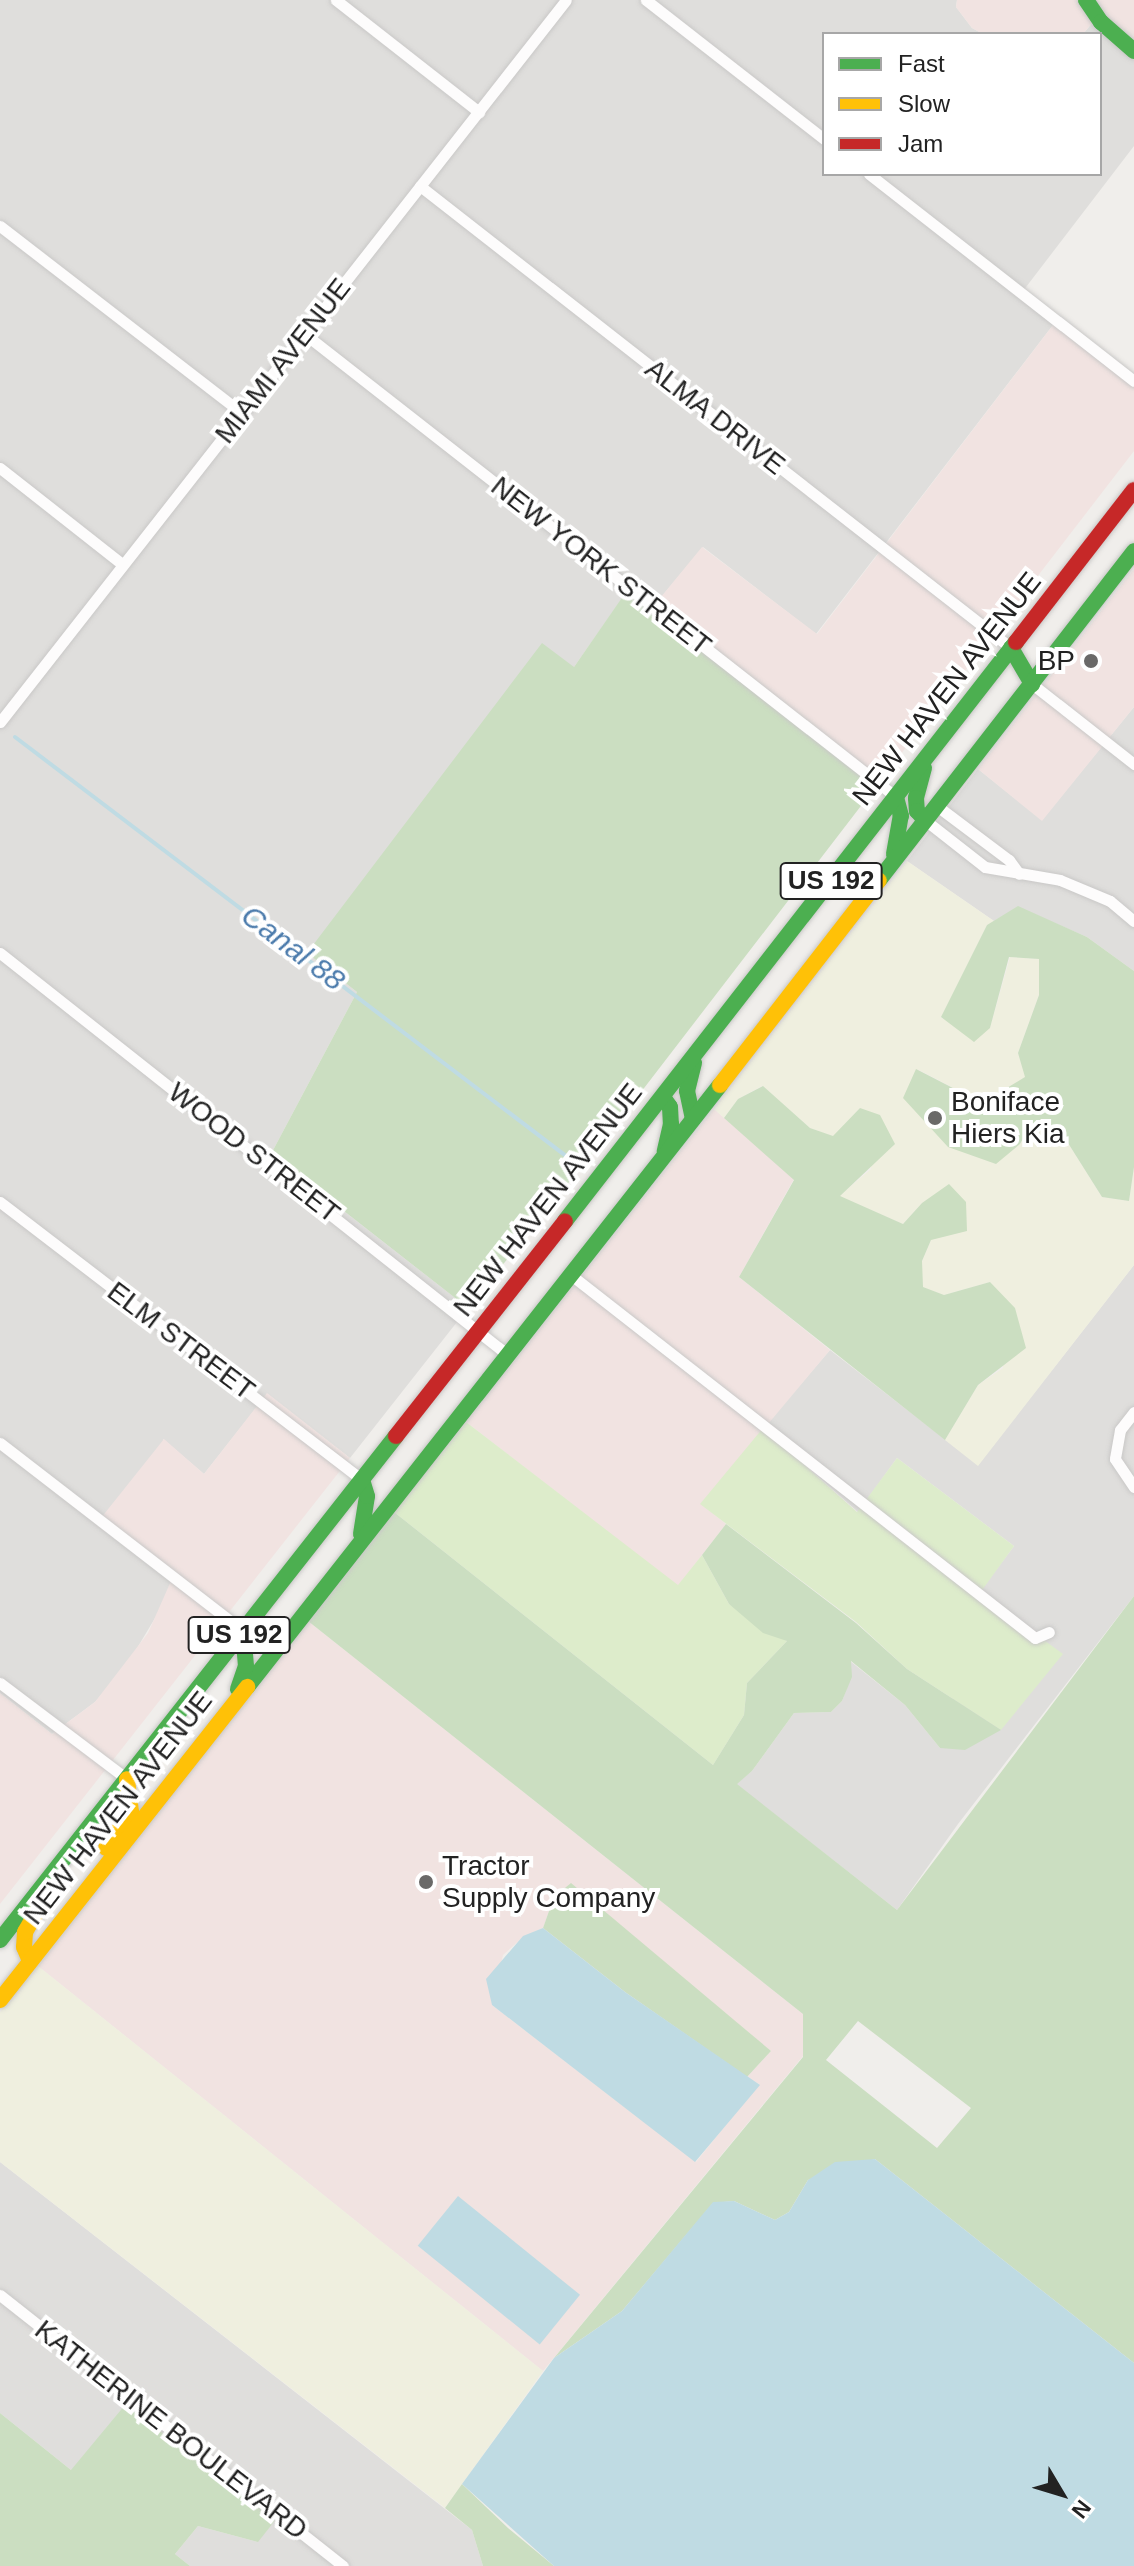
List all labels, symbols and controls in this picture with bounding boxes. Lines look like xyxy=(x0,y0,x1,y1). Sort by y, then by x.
legend xyxy=(822,32,1102,176)
text: Fast xyxy=(898,50,945,77)
text: Slow xyxy=(898,90,950,117)
text: Jam xyxy=(898,130,943,157)
street label: MIAMI AVENUE xyxy=(208,271,358,451)
street label: ALMA DRIVE xyxy=(638,352,792,482)
street label: NEW YORK STREET xyxy=(484,469,718,663)
street label: NEW HAVEN AVENUE xyxy=(845,565,1049,813)
place label: BP xyxy=(1038,644,1075,678)
marker: BP xyxy=(1082,652,1100,670)
road number: US 192 xyxy=(779,859,883,903)
water label: Canal 88 xyxy=(234,897,352,999)
street label: WOOD STREET xyxy=(162,1076,346,1230)
street label: NEW HAVEN AVENUE xyxy=(446,1076,650,1324)
place label: Boniface Hiers Kia xyxy=(951,1085,1065,1151)
marker: Boniface Hiers Kia xyxy=(926,1109,944,1127)
street label: ELM STREET xyxy=(101,1275,261,1407)
road number: US 192 xyxy=(187,1613,291,1657)
street label: NEW HAVEN AVENUE xyxy=(16,1684,220,1932)
place label: Tractor Supply Company xyxy=(442,1849,655,1915)
marker: Tractor Supply Company xyxy=(417,1873,435,1891)
street label: KATHERINE BOULEVARD xyxy=(28,2313,314,2547)
north arrow xyxy=(1022,2454,1102,2534)
text: N xyxy=(1067,2495,1096,2523)

